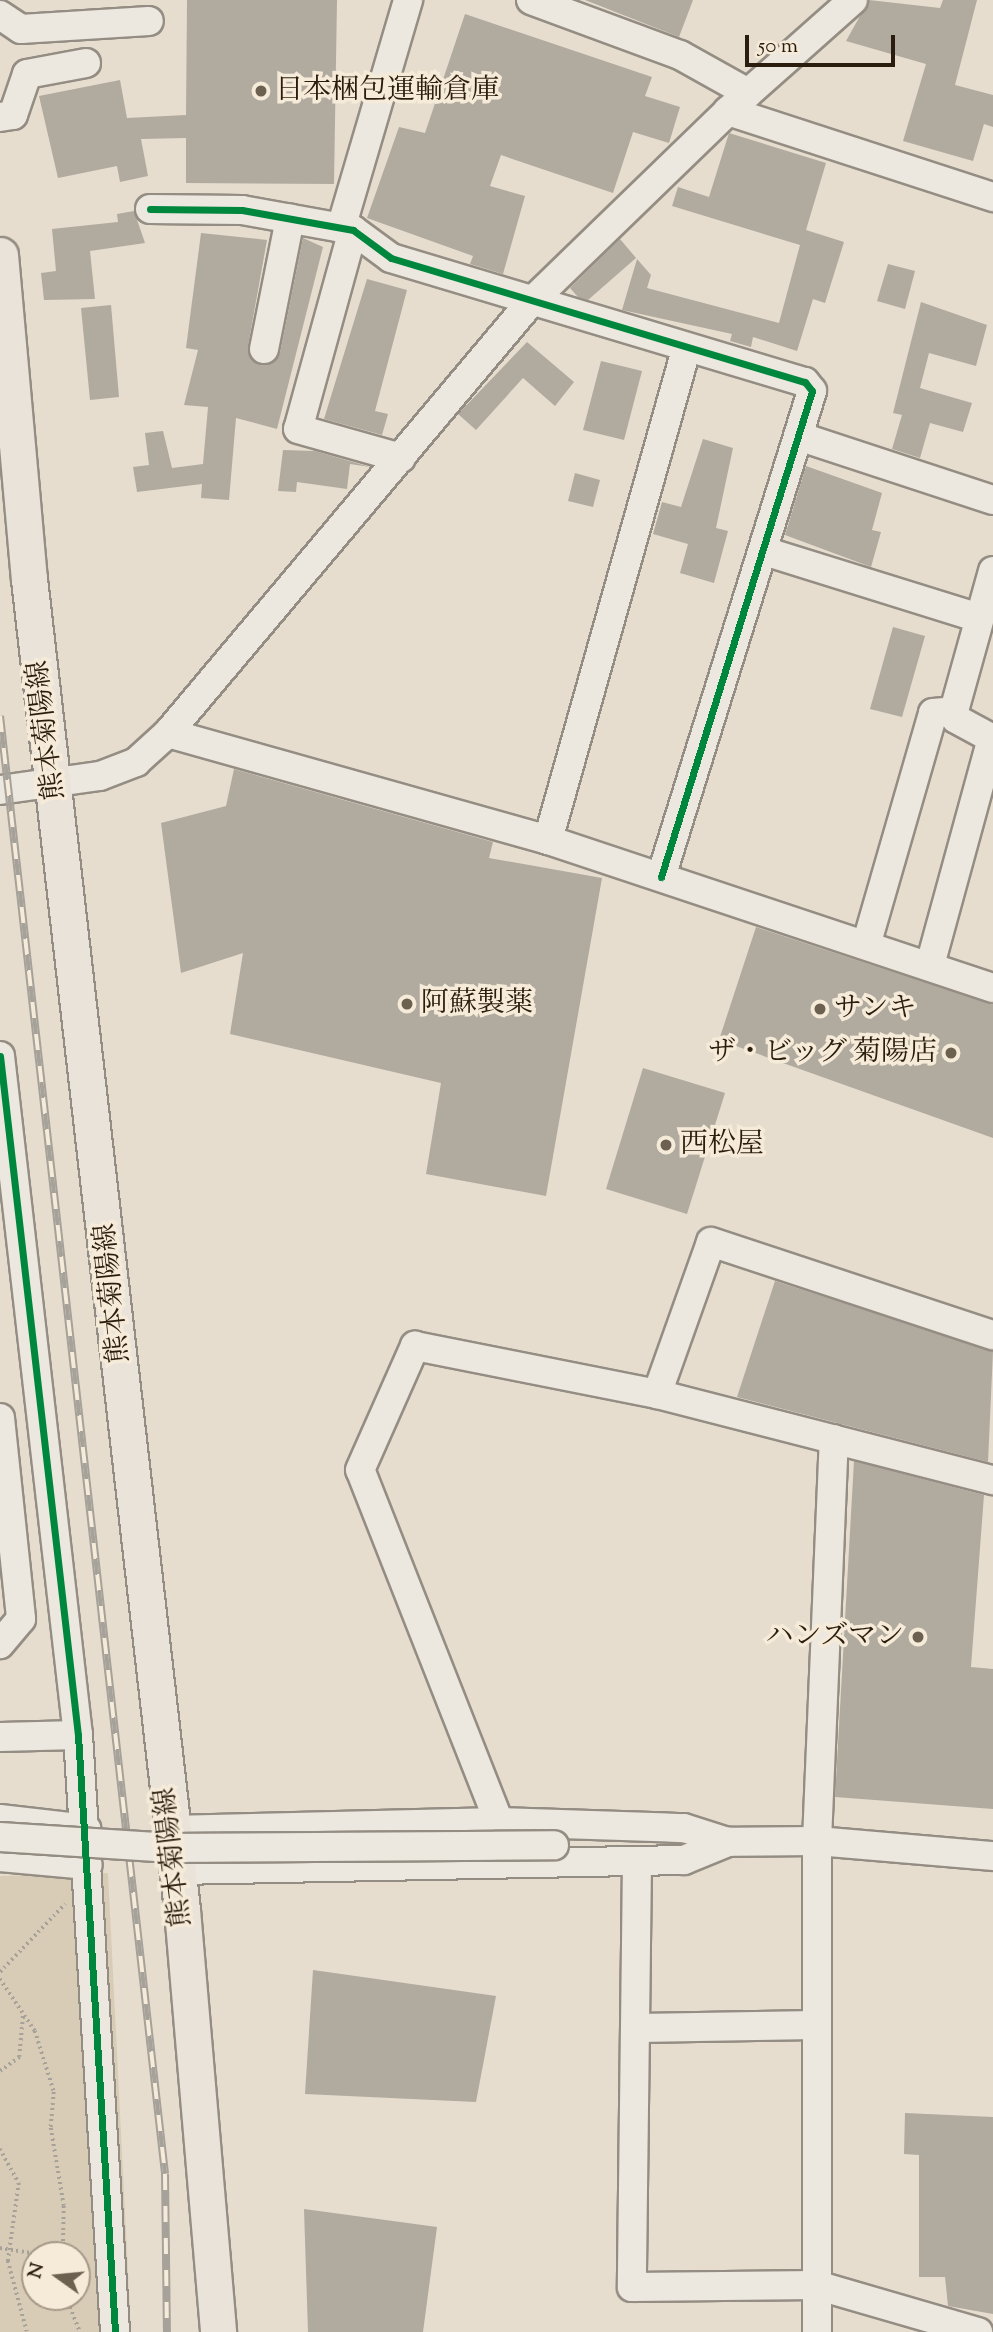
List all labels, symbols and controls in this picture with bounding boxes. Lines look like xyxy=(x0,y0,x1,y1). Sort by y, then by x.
scale bar xyxy=(748,21,898,65)
text: 50 m xyxy=(758,32,798,62)
place label: 日本梱包運輸倉庫 xyxy=(275,74,499,108)
marker: 日本梱包運輸倉庫 xyxy=(253,83,269,99)
street label: 熊本菊陽線 xyxy=(22,658,72,802)
place label: 阿蘇製薬 xyxy=(421,987,533,1021)
place label: サンキ xyxy=(834,992,918,1026)
marker: 阿蘇製薬 xyxy=(399,996,415,1012)
marker: サンキ xyxy=(812,1001,828,1017)
place label: ザ・ビッグ 菊陽店 xyxy=(707,1036,937,1070)
marker: ザ・ビッグ 菊陽店 xyxy=(943,1045,959,1061)
place label: 西松屋 xyxy=(680,1128,764,1162)
marker: 西松屋 xyxy=(658,1137,674,1153)
street label: 熊本菊陽線 xyxy=(89,1222,137,1364)
place label: ハンズマン xyxy=(764,1620,904,1654)
marker: ハンズマン xyxy=(910,1629,926,1645)
street label: 熊本菊陽線 xyxy=(149,1785,199,1929)
north arrow xyxy=(21,2241,91,2311)
text: N xyxy=(22,2260,52,2282)

